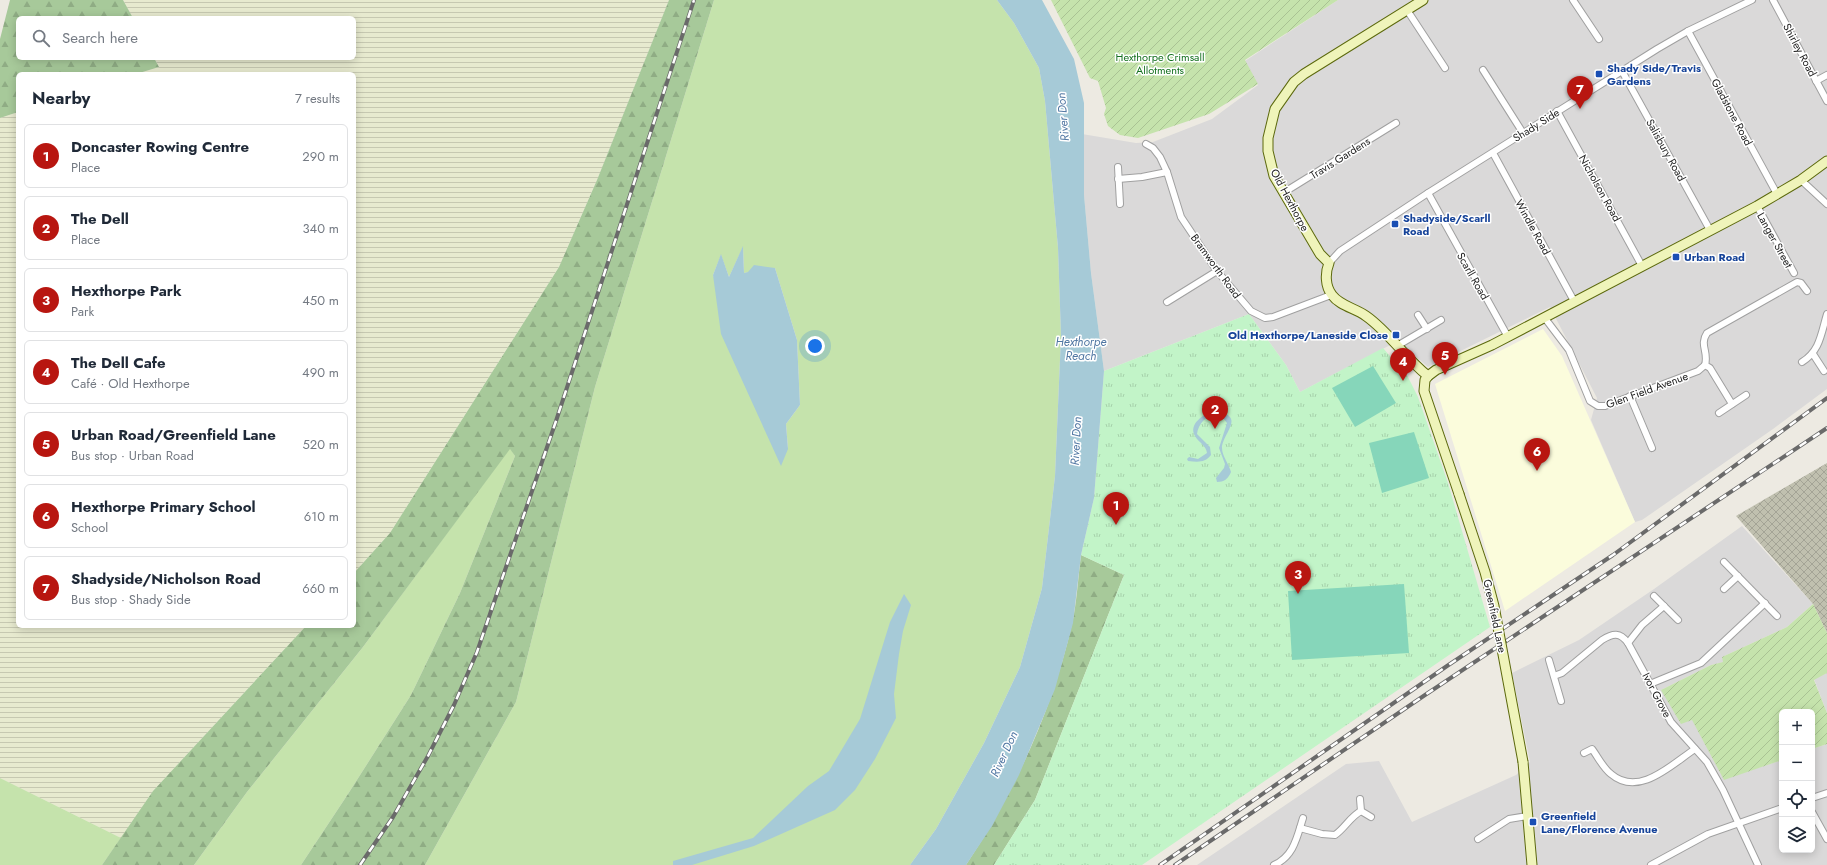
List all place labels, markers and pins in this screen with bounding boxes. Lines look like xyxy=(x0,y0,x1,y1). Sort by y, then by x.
place label: Shady Side/Travis Gardens xyxy=(1607,60,1701,89)
marker: Shady Side/Travis Gardens xyxy=(1594,69,1604,79)
pin: 7 xyxy=(1567,76,1593,109)
place label: Shadyside/Scarll Road xyxy=(1403,210,1491,239)
marker: Shadyside/Scarll Road xyxy=(1390,219,1400,229)
place label: Urban Road xyxy=(1684,249,1745,265)
marker: Urban Road xyxy=(1671,252,1681,262)
place label: Old Hexthorpe/Laneside Close xyxy=(1228,327,1388,343)
marker: Old Hexthorpe/Laneside Close xyxy=(1391,330,1401,340)
pin: 5 xyxy=(1432,342,1458,375)
pin: 4 xyxy=(1390,348,1416,381)
pin: 2 xyxy=(1202,396,1228,429)
pin: 6 xyxy=(1524,438,1550,471)
pin: 1 xyxy=(1103,492,1129,525)
pin: 3 xyxy=(1285,561,1311,594)
place label: Greenfield Lane/Florence Avenue xyxy=(1541,808,1658,837)
marker: Greenfield Lane/Florence Avenue xyxy=(1528,817,1538,827)

